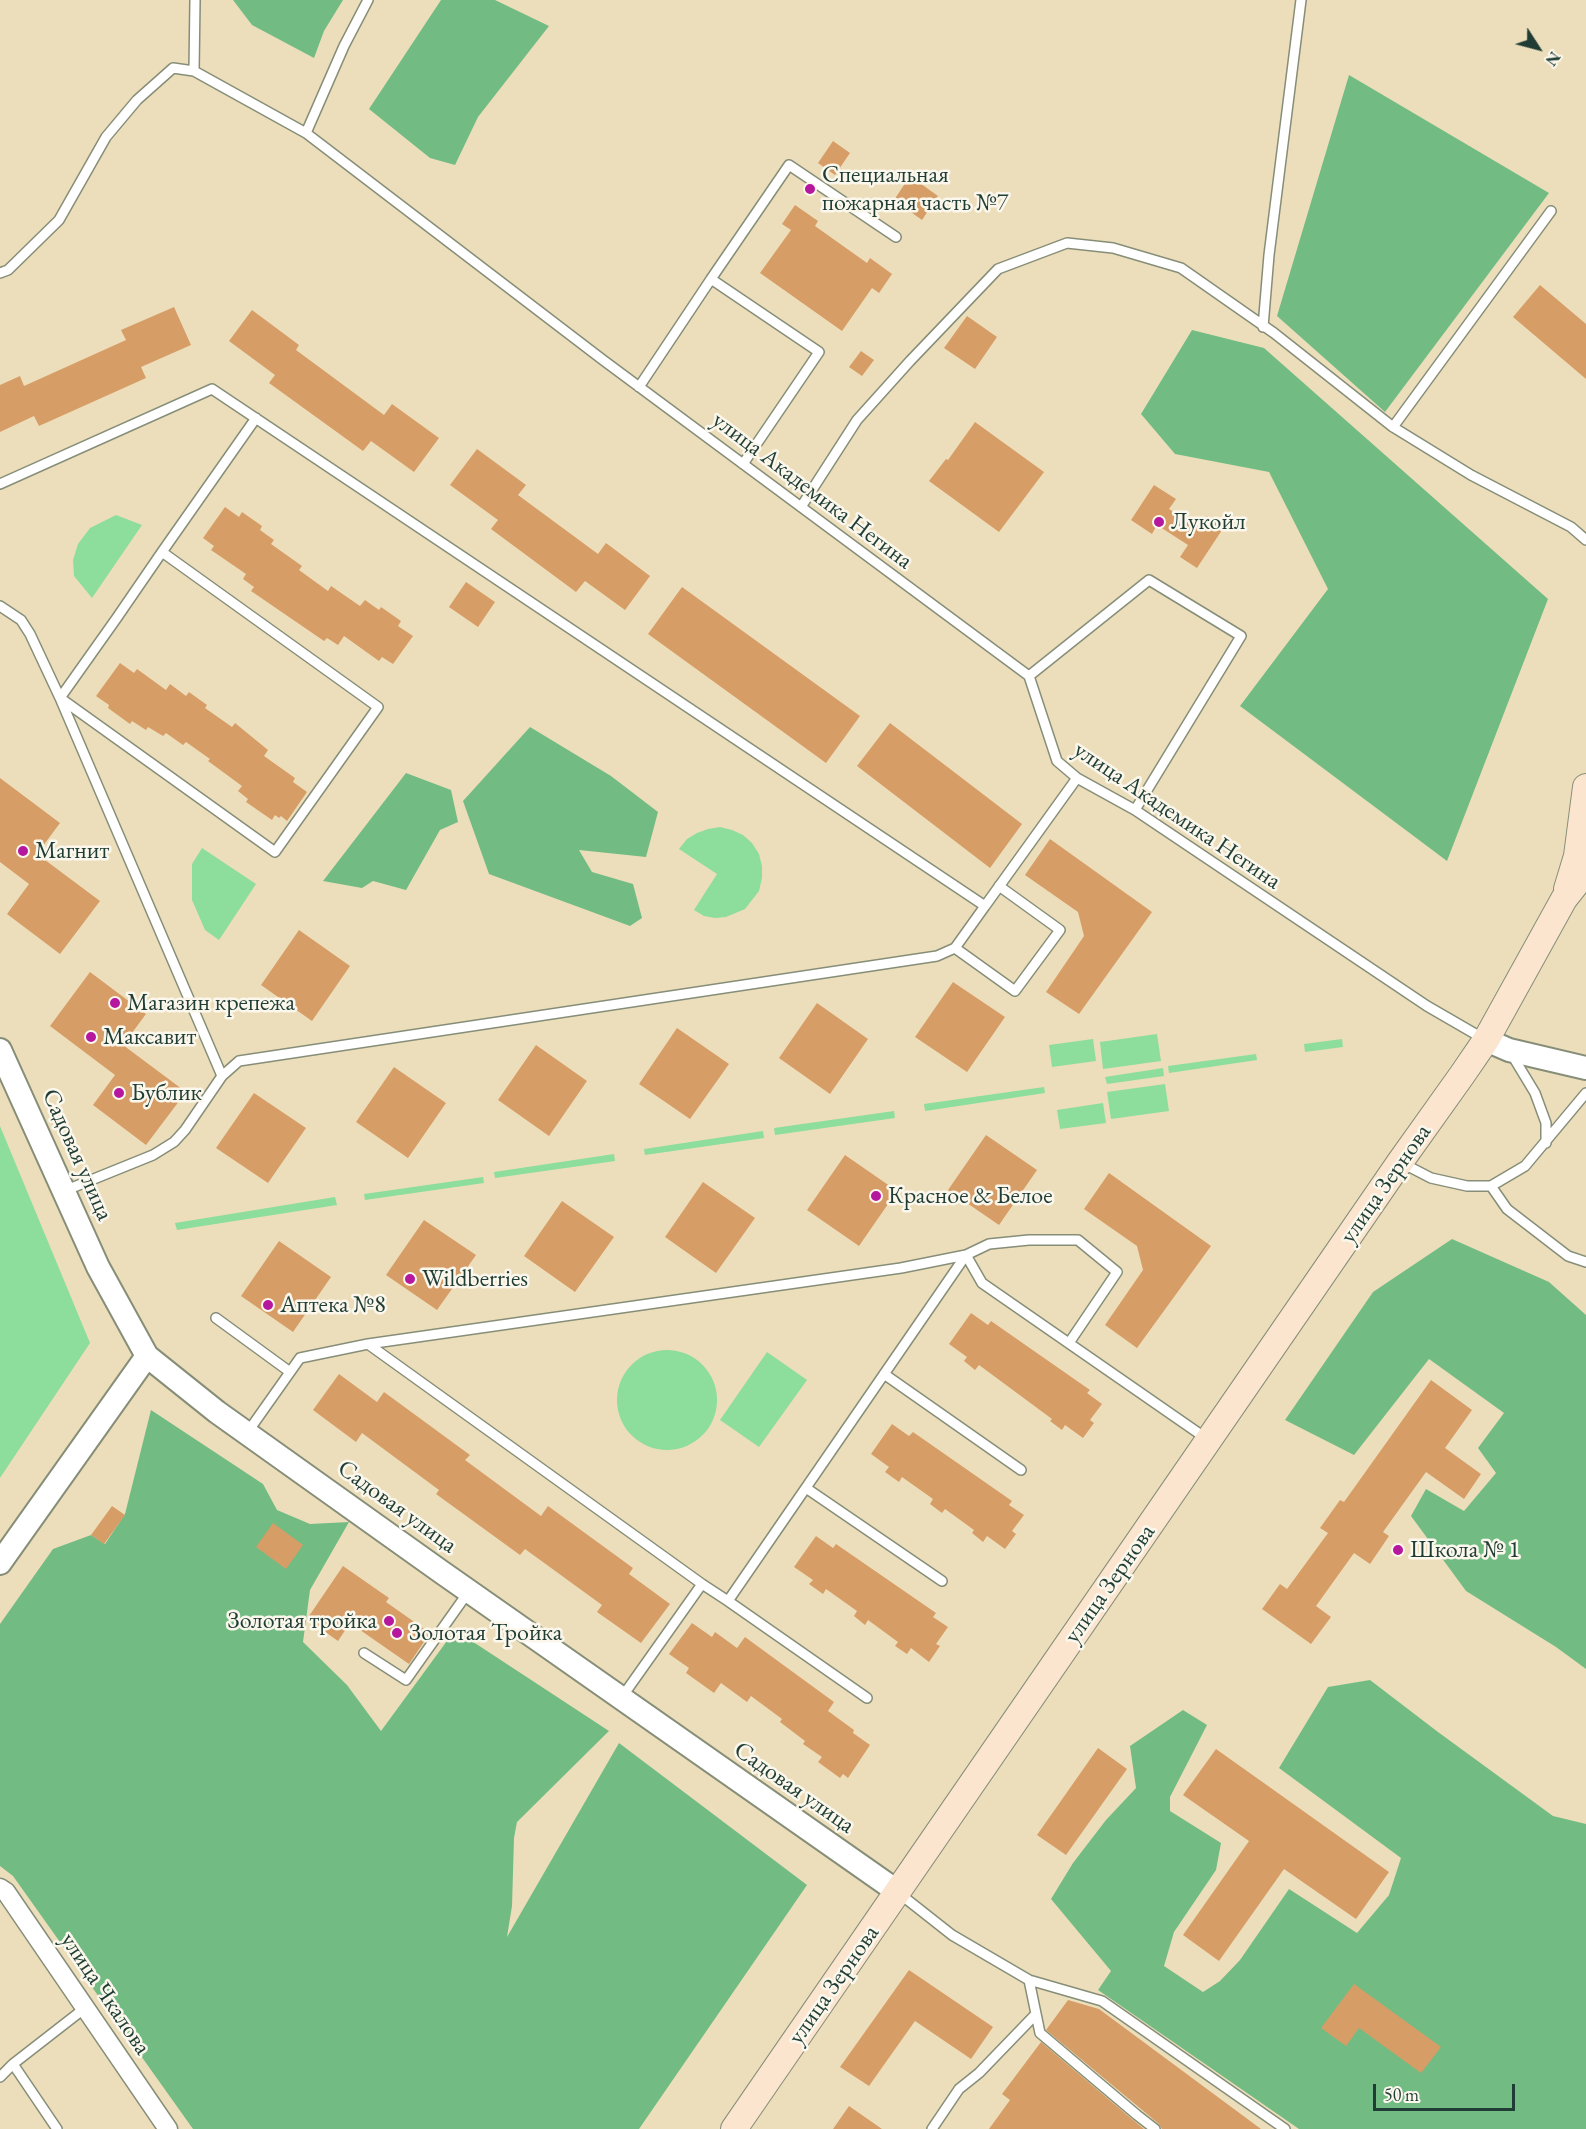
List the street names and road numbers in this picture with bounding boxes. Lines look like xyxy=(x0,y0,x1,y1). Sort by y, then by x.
street label: улица Академика Негина xyxy=(706,406,918,576)
street label: улица Академика Негина xyxy=(1068,736,1286,896)
street label: Садовая улица xyxy=(35,1085,119,1225)
street label: улица Зернова xyxy=(1334,1119,1438,1249)
street label: Садовая улица xyxy=(332,1454,462,1560)
street label: улица Зернова xyxy=(1058,1519,1162,1649)
street label: Садовая улица xyxy=(728,1736,860,1840)
street label: улица Зернова xyxy=(782,1920,886,2050)
street label: улица Чкалова xyxy=(54,1928,156,2060)

